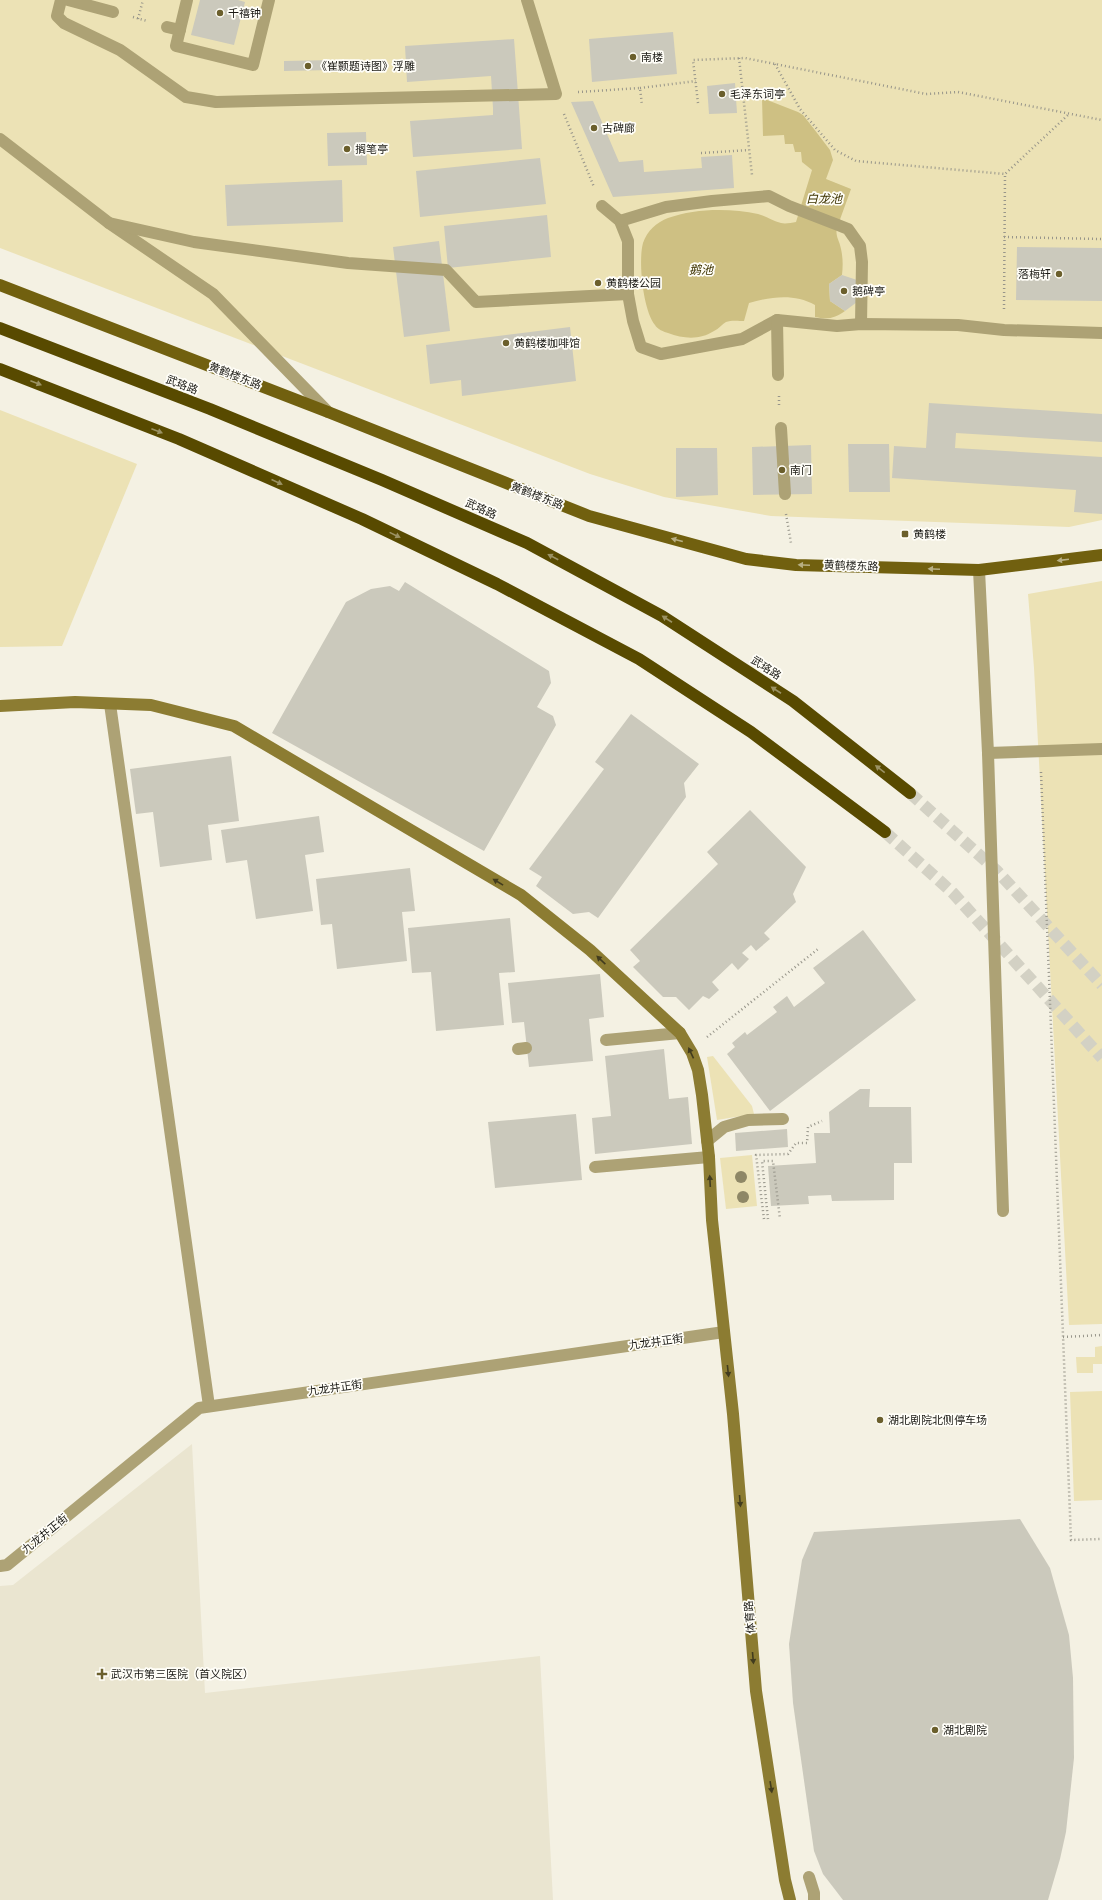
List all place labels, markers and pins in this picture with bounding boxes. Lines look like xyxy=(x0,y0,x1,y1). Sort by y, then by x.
place label: 千禧钟 xyxy=(228,7,261,19)
marker: 千禧钟 xyxy=(215,8,225,18)
marker: 南楼 xyxy=(628,52,638,62)
place label: 南楼 xyxy=(641,52,663,63)
place label: 《崔颢题诗图》浮雕 xyxy=(316,60,415,72)
marker: 《崔颢题诗图》浮雕 xyxy=(303,61,313,71)
place label: 毛泽东词亭 xyxy=(730,88,785,100)
marker: 毛泽东词亭 xyxy=(717,89,727,99)
place label: 古碑廊 xyxy=(602,122,635,134)
marker: 古碑廊 xyxy=(589,123,599,133)
place label: 搁笔亭 xyxy=(355,143,388,155)
marker: 搁笔亭 xyxy=(342,144,352,154)
place label: 落梅轩 xyxy=(1018,268,1051,280)
marker: 落梅轩 xyxy=(1054,269,1064,279)
place label: 黄鹤楼公园 xyxy=(606,277,661,289)
marker: 黄鹤楼公园 xyxy=(593,278,603,288)
place label: 鹅碑亭 xyxy=(852,285,885,297)
marker: 鹅碑亭 xyxy=(839,286,849,296)
place label: 黄鹤楼咖啡馆 xyxy=(514,337,580,349)
marker: 黄鹤楼咖啡馆 xyxy=(501,338,511,348)
place label: 南门 xyxy=(790,464,812,476)
marker: 南门 xyxy=(777,465,787,475)
place label: 黄鹤楼 xyxy=(913,528,946,540)
marker: 黄鹤楼 xyxy=(900,529,910,539)
place label: 湖北剧院北侧停车场 xyxy=(888,1414,987,1426)
marker: 湖北剧院北侧停车场 xyxy=(875,1415,885,1425)
marker: 武汉市第三医院（首义院区） xyxy=(96,1668,108,1680)
place label: 武汉市第三医院（首义院区） xyxy=(111,1668,254,1680)
place label: 湖北剧院 xyxy=(943,1724,987,1736)
marker: 湖北剧院 xyxy=(930,1725,940,1735)

